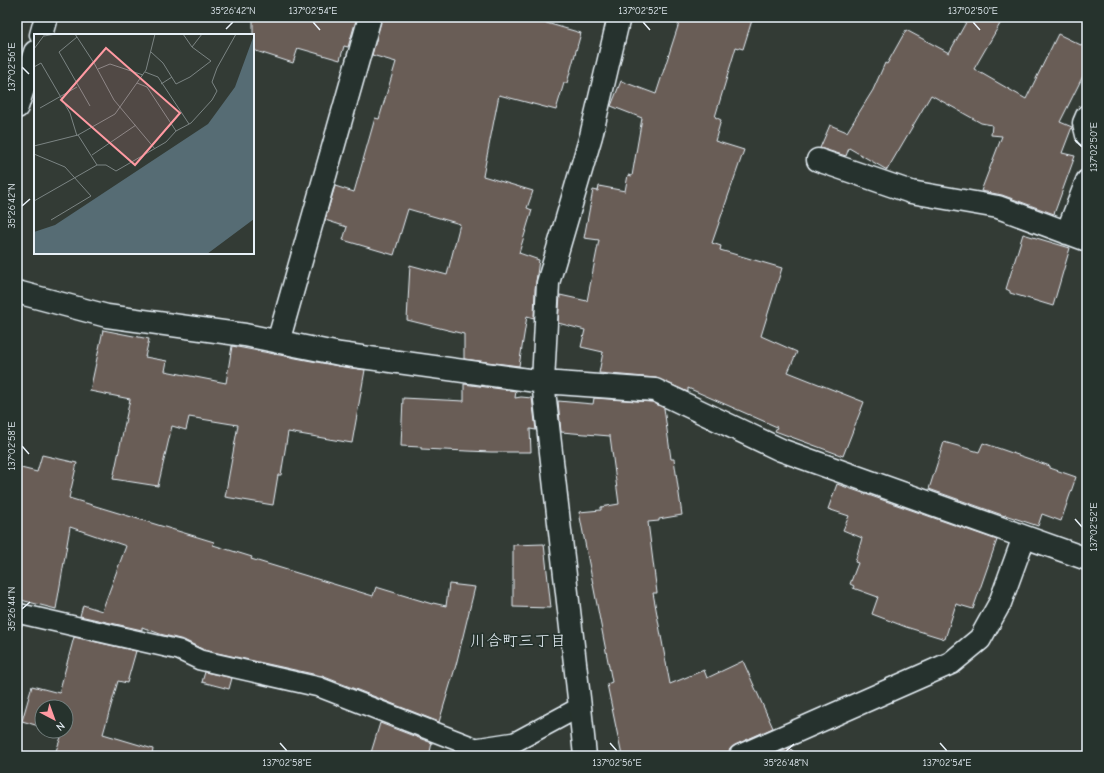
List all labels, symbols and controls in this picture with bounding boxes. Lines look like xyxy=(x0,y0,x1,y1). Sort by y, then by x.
text: 35°26'42"N xyxy=(211,5,255,17)
text: 137°02'54"E xyxy=(289,5,337,17)
text: 137°02'52"E xyxy=(619,5,667,17)
text: 137°02'50"E xyxy=(948,5,998,17)
inset map xyxy=(34,34,254,254)
text: 137°02'56"E xyxy=(6,42,18,92)
text: 137°02'50"E xyxy=(1088,122,1100,172)
text: 35°26'42"N xyxy=(6,184,18,228)
text: 137°02'58"E xyxy=(6,422,18,470)
text: 137°02'52"E xyxy=(1088,503,1100,551)
text: 35°26'44"N xyxy=(6,587,18,631)
district label: 川合町三丁目 xyxy=(470,632,566,650)
north arrow xyxy=(34,699,74,739)
text: N xyxy=(53,719,67,733)
text: 137°02'58"E xyxy=(263,757,311,769)
text: 137°02'56"E xyxy=(592,757,642,769)
text: 35°26'48"N xyxy=(764,757,808,769)
text: 137°02'54"E xyxy=(923,757,971,769)

